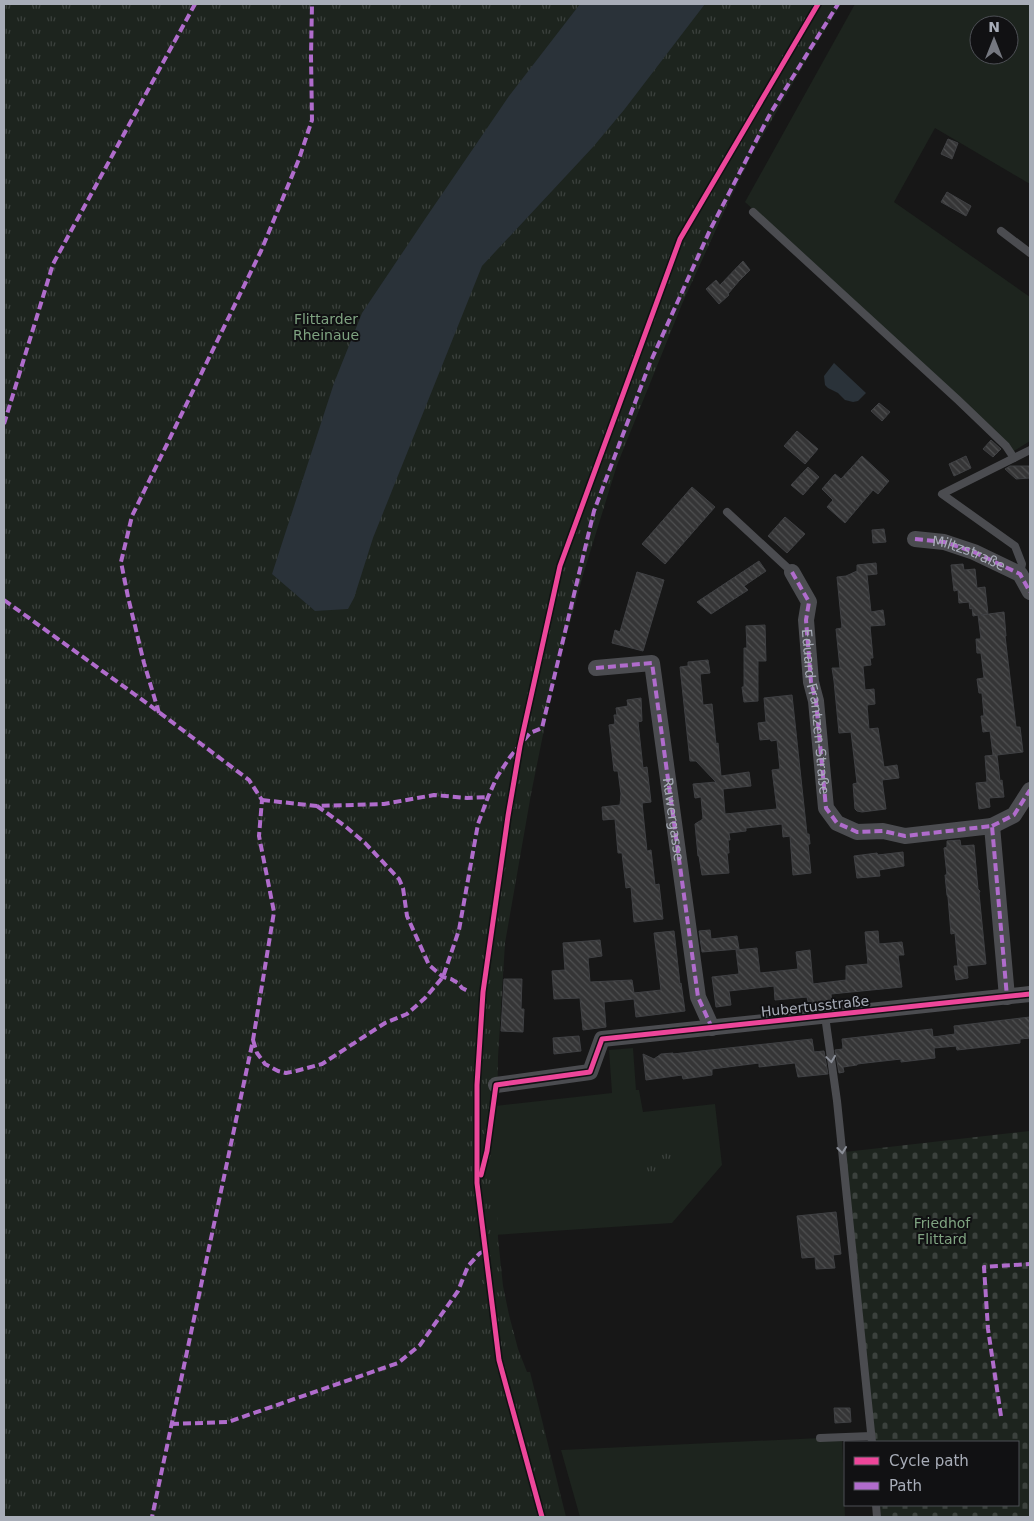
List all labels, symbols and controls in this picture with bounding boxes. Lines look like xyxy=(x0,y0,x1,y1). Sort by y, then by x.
north arrow xyxy=(969,15,1019,65)
text: N xyxy=(988,19,1000,35)
park label: Flittarder Rheinaue xyxy=(293,311,359,343)
street label: Miltzstraße xyxy=(931,533,1008,574)
street label: Eduard-Frantzen-Straße xyxy=(799,628,833,795)
street label: Ruwergasse xyxy=(660,776,687,862)
street label: Hubertusstraße xyxy=(760,992,870,1020)
one-way arrow xyxy=(825,1055,836,1063)
one-way arrow xyxy=(836,1146,847,1154)
park label: Friedhof Flittard xyxy=(914,1215,971,1247)
legend xyxy=(844,1441,1019,1506)
text: Cycle path xyxy=(889,1452,969,1470)
text: Path xyxy=(889,1477,922,1495)

